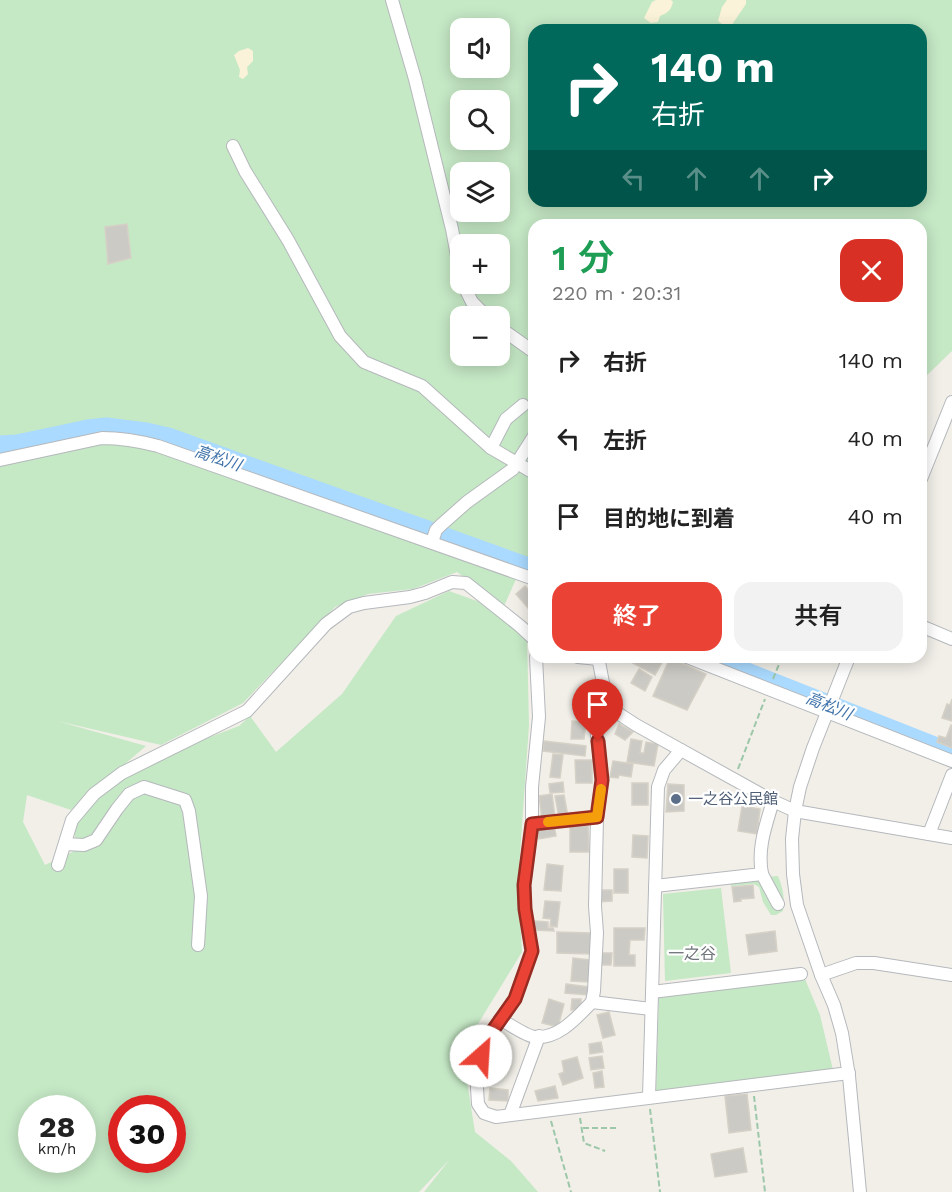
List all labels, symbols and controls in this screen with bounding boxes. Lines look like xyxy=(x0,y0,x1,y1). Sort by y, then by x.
map controls xyxy=(450,18,510,366)
button: sound xyxy=(450,18,510,78)
text: 140 m xyxy=(651,43,775,92)
icon: right xyxy=(552,48,630,126)
button: search xyxy=(450,90,510,150)
text: 右折 xyxy=(651,99,705,131)
button: layers xyxy=(450,162,510,222)
icon: left xyxy=(617,162,650,195)
icon: ahead xyxy=(680,162,713,195)
icon: ahead xyxy=(743,162,776,195)
icon: right xyxy=(806,162,839,195)
button: + xyxy=(450,234,510,294)
text: 1 分 xyxy=(552,237,614,279)
button: close xyxy=(840,239,903,302)
text: 220 m · 20:31 xyxy=(552,281,681,305)
button: − xyxy=(450,306,510,366)
icon: right xyxy=(552,344,585,377)
text: 140 m xyxy=(839,348,903,373)
text: 右折 xyxy=(603,350,647,375)
icon: left xyxy=(552,422,585,455)
text: 40 m xyxy=(847,426,903,451)
text: 左折 xyxy=(603,428,647,453)
water label: 高松川 xyxy=(192,441,246,475)
icon: arrive xyxy=(552,500,585,533)
text: 40 m xyxy=(847,504,903,529)
text: 目的地に到着 xyxy=(603,506,735,531)
button: 終了 xyxy=(552,582,722,651)
button: 共有 xyxy=(734,582,903,651)
pin xyxy=(572,679,623,741)
icon: arrive xyxy=(581,688,614,721)
water label: 高松川 xyxy=(803,688,857,725)
place label: 一之谷公民館 xyxy=(688,790,778,808)
marker: 一之谷公民館 xyxy=(669,792,683,806)
district label: 一之谷 xyxy=(668,944,716,963)
position arrow xyxy=(449,1024,513,1088)
speed limit sign: 30 xyxy=(108,1095,186,1173)
text: 28 xyxy=(39,1109,75,1144)
text: km/h xyxy=(38,1140,76,1158)

